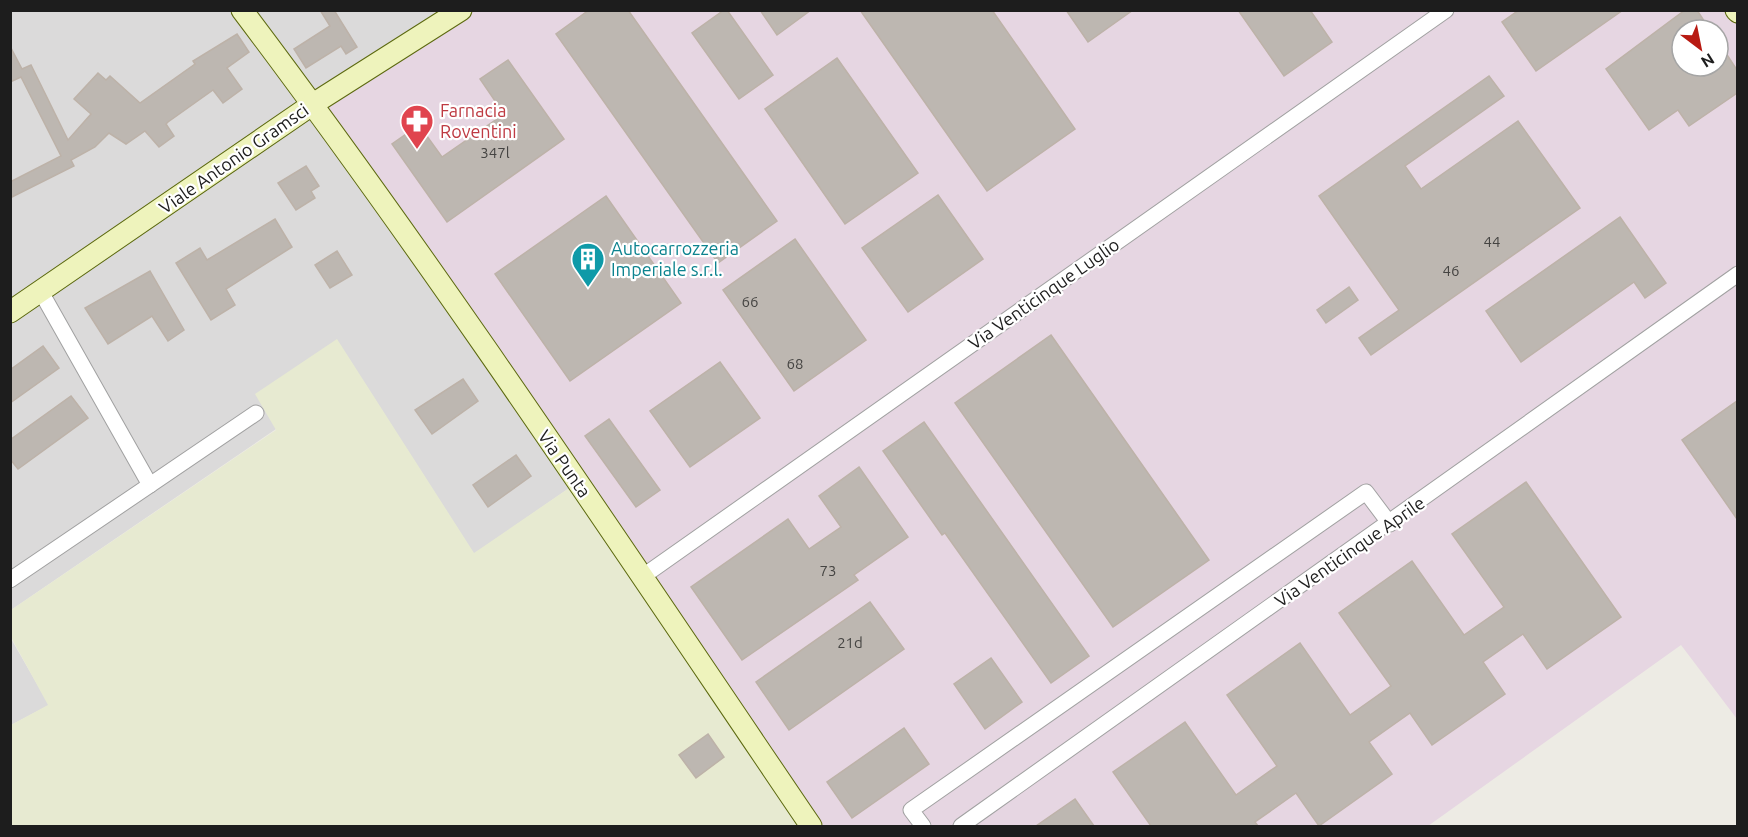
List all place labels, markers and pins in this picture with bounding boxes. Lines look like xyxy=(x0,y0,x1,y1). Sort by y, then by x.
place label: Farnacia Roventini xyxy=(440,100,517,141)
pharmacy icon: Farnacia Roventini xyxy=(399,103,435,150)
place label: Autocarrozzeria Imperiale s.r.l. xyxy=(611,238,739,279)
building icon: Autocarrozzeria Imperiale s.r.l. xyxy=(570,241,606,288)

